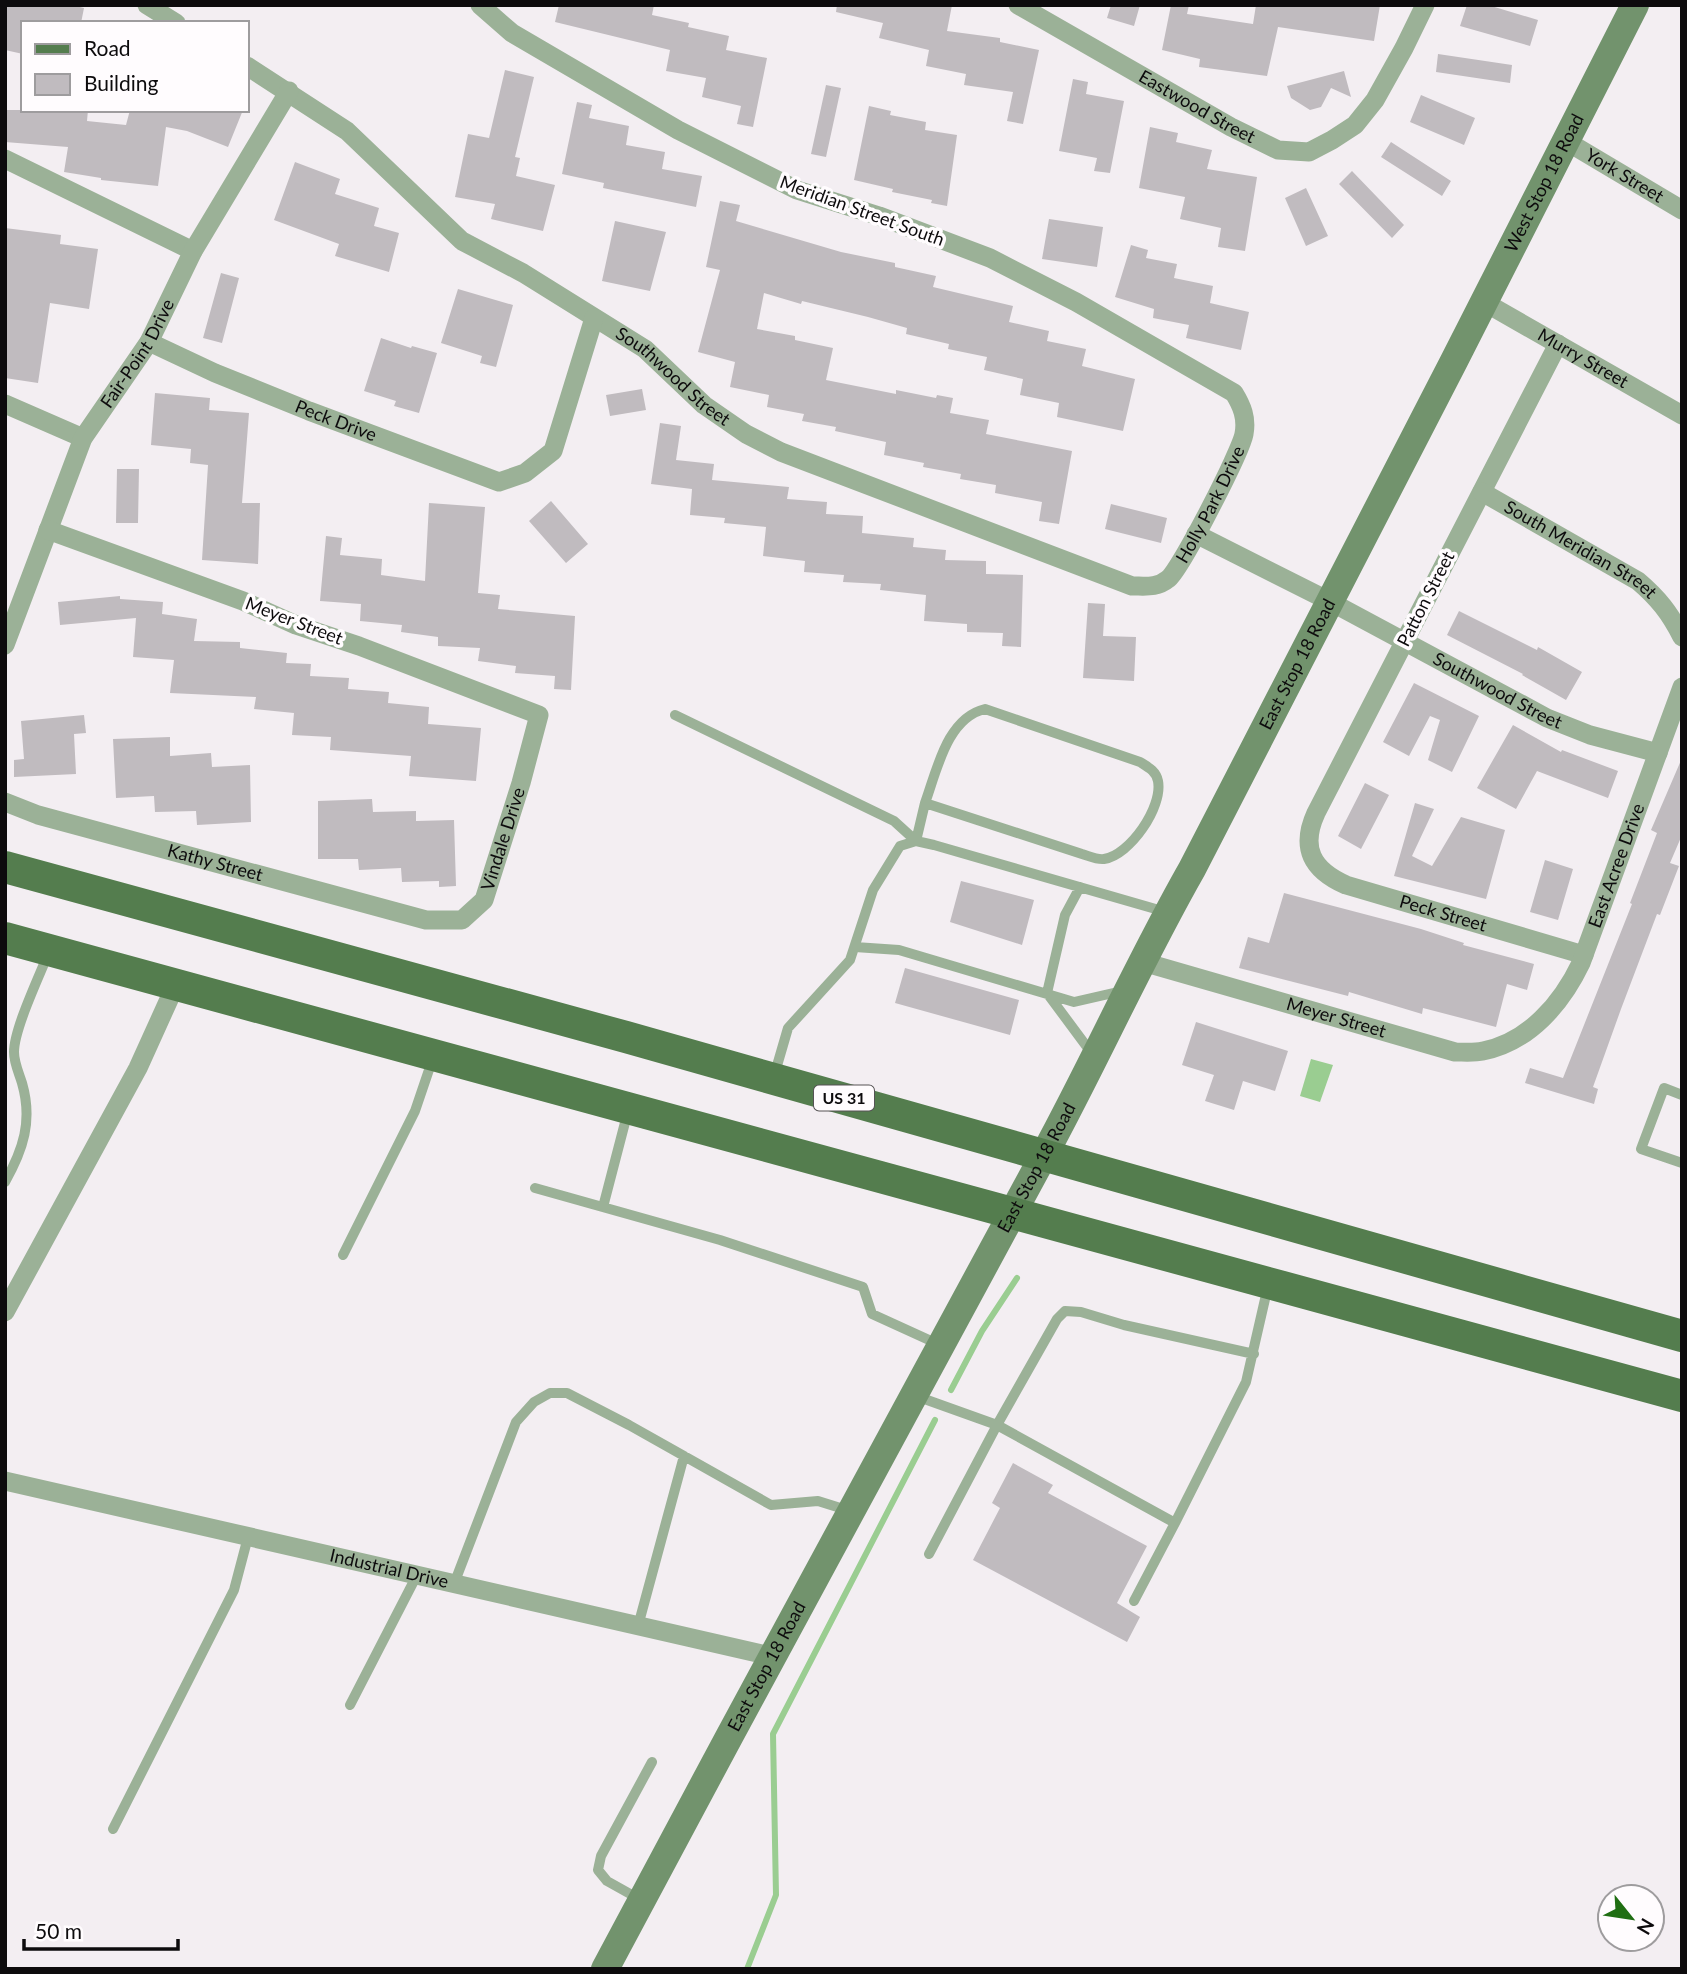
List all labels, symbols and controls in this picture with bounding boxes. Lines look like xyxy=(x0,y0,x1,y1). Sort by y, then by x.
legend xyxy=(21,21,248,112)
text: Road xyxy=(84,35,131,60)
street label: Eastwood Street xyxy=(1135,65,1260,147)
text: Building xyxy=(84,70,159,95)
street label: West Stop 18 Road xyxy=(1499,110,1588,256)
street label: York Street xyxy=(1582,143,1669,207)
street label: Meridian Street South xyxy=(777,170,948,250)
street label: Fair-Point Drive xyxy=(95,295,178,412)
street label: Southwood Street xyxy=(612,322,735,430)
street label: Murry Street xyxy=(1534,323,1633,392)
street label: Peck Drive xyxy=(292,395,380,445)
street label: Holly Park Drive xyxy=(1170,442,1249,567)
street label: South Meridian Street xyxy=(1501,495,1662,603)
street label: Patton Street xyxy=(1392,547,1459,650)
street label: Meyer Street xyxy=(243,591,347,649)
street label: East Stop 18 Road xyxy=(1254,595,1339,733)
street label: Southwood Street xyxy=(1430,647,1566,733)
street label: Vindale Drive xyxy=(476,785,529,893)
street label: East Acree Drive xyxy=(1583,800,1649,931)
street label: Kathy Street xyxy=(165,839,266,886)
street label: Peck Street xyxy=(1397,889,1490,936)
street label: Meyer Street xyxy=(1284,992,1389,1042)
road number: US 31 xyxy=(814,1086,874,1110)
street label: East Stop 18 Road xyxy=(992,1099,1080,1236)
street label: Industrial Drive xyxy=(328,1544,451,1592)
street label: East Stop 18 Road xyxy=(722,1597,810,1735)
north arrow xyxy=(1596,1883,1666,1953)
scale bar xyxy=(24,1908,178,1952)
text: N xyxy=(1633,1915,1660,1939)
text: 50 m xyxy=(35,1918,82,1943)

